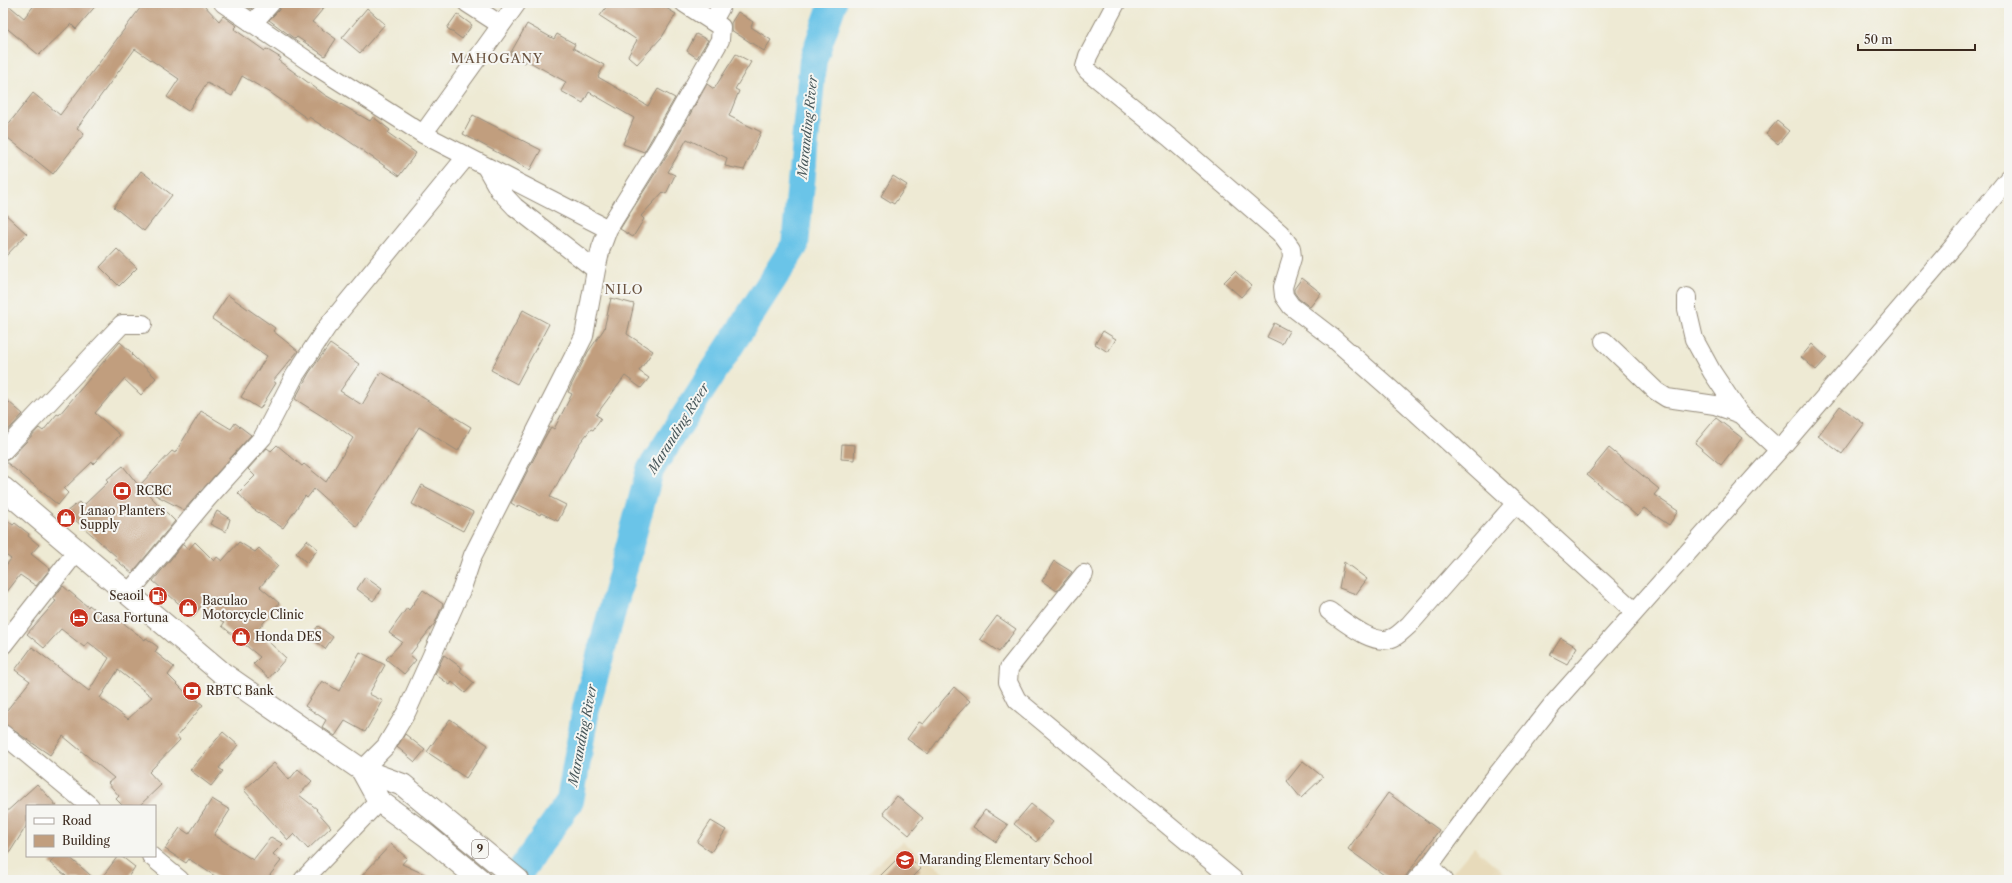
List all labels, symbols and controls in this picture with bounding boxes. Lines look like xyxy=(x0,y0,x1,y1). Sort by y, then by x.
scale bar xyxy=(1858,26,1975,52)
text: 50 m xyxy=(1864,32,1893,47)
district label: MAHOGANY xyxy=(451,50,543,66)
water label: Maranding River xyxy=(793,74,820,181)
district label: NILO xyxy=(605,281,643,297)
water label: Maranding River xyxy=(643,379,713,478)
bank icon: RCBC xyxy=(111,480,133,502)
place label: RCBC xyxy=(136,483,172,498)
place label: Lanao Planters Supply xyxy=(80,503,165,532)
shop icon: Lanao Planters Supply xyxy=(55,507,77,529)
fuel station icon: Seaoil xyxy=(147,585,169,607)
place label: Seaoil xyxy=(109,588,144,603)
place label: Baculao Motorcycle Clinic xyxy=(202,593,304,622)
shop icon: Baculao Motorcycle Clinic xyxy=(177,597,199,619)
hotel icon: Casa Fortuna xyxy=(68,607,90,629)
place label: Casa Fortuna xyxy=(93,610,169,625)
shop icon: Honda DES xyxy=(230,626,252,648)
place label: Honda DES xyxy=(255,629,322,644)
bank icon: RBTC Bank xyxy=(181,680,203,702)
water label: Maranding River xyxy=(564,682,600,789)
place label: RBTC Bank xyxy=(206,683,275,698)
legend xyxy=(26,805,156,857)
text: Road xyxy=(62,813,92,828)
text: Building xyxy=(62,833,110,848)
road number: 9 xyxy=(472,840,488,858)
school or university icon: Maranding Elementary School xyxy=(894,849,916,871)
place label: Maranding Elementary School xyxy=(919,852,1093,867)

